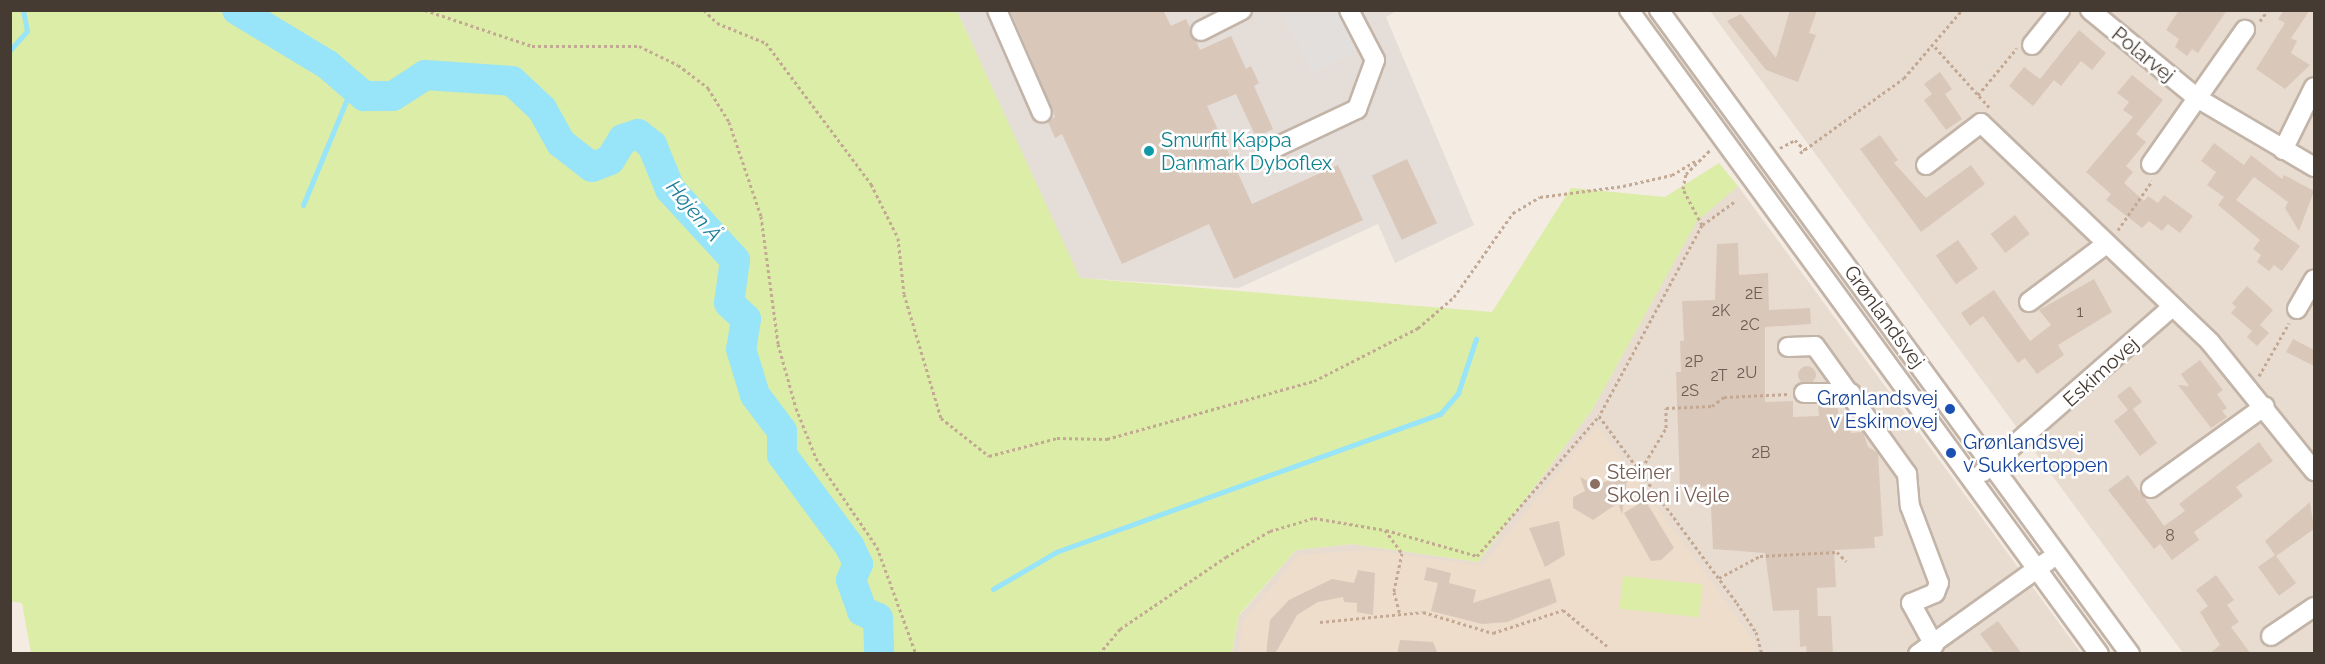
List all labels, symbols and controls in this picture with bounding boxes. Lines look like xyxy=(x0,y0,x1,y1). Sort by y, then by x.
street label: Polarvej xyxy=(2107,22,2179,88)
place label: Smurfit Kappa Danmark Dyboflex xyxy=(1161,128,1332,175)
marker: Smurfit Kappa Danmark Dyboflex xyxy=(1142,144,1156,158)
water label: Højen Å xyxy=(661,175,727,247)
street label: Grønlandsvej xyxy=(1839,261,1929,373)
house number: 2E xyxy=(1745,284,1763,304)
house number: 2K xyxy=(1712,301,1730,321)
house number: 1 xyxy=(2077,302,2083,322)
house number: 2C xyxy=(1740,315,1760,335)
street label: Eskimovej xyxy=(2058,332,2144,412)
house number: 2P xyxy=(1685,352,1703,372)
house number: 2U xyxy=(1737,363,1757,383)
house number: 2T xyxy=(1710,366,1728,386)
house number: 2S xyxy=(1681,381,1699,401)
place label: Grønlandsvej v Eskimovej xyxy=(1817,386,1938,433)
marker: Grønlandsvej v Eskimovej xyxy=(1943,402,1957,416)
place label: Grønlandsvej v Sukkertoppen xyxy=(1963,430,2109,477)
house number: 2B xyxy=(1752,443,1770,463)
marker: Grønlandsvej v Sukkertoppen xyxy=(1944,446,1958,460)
place label: Steiner Skolen i Vejle xyxy=(1607,460,1730,507)
marker: Steiner Skolen i Vejle xyxy=(1588,477,1602,491)
house number: 8 xyxy=(2165,526,2175,546)

